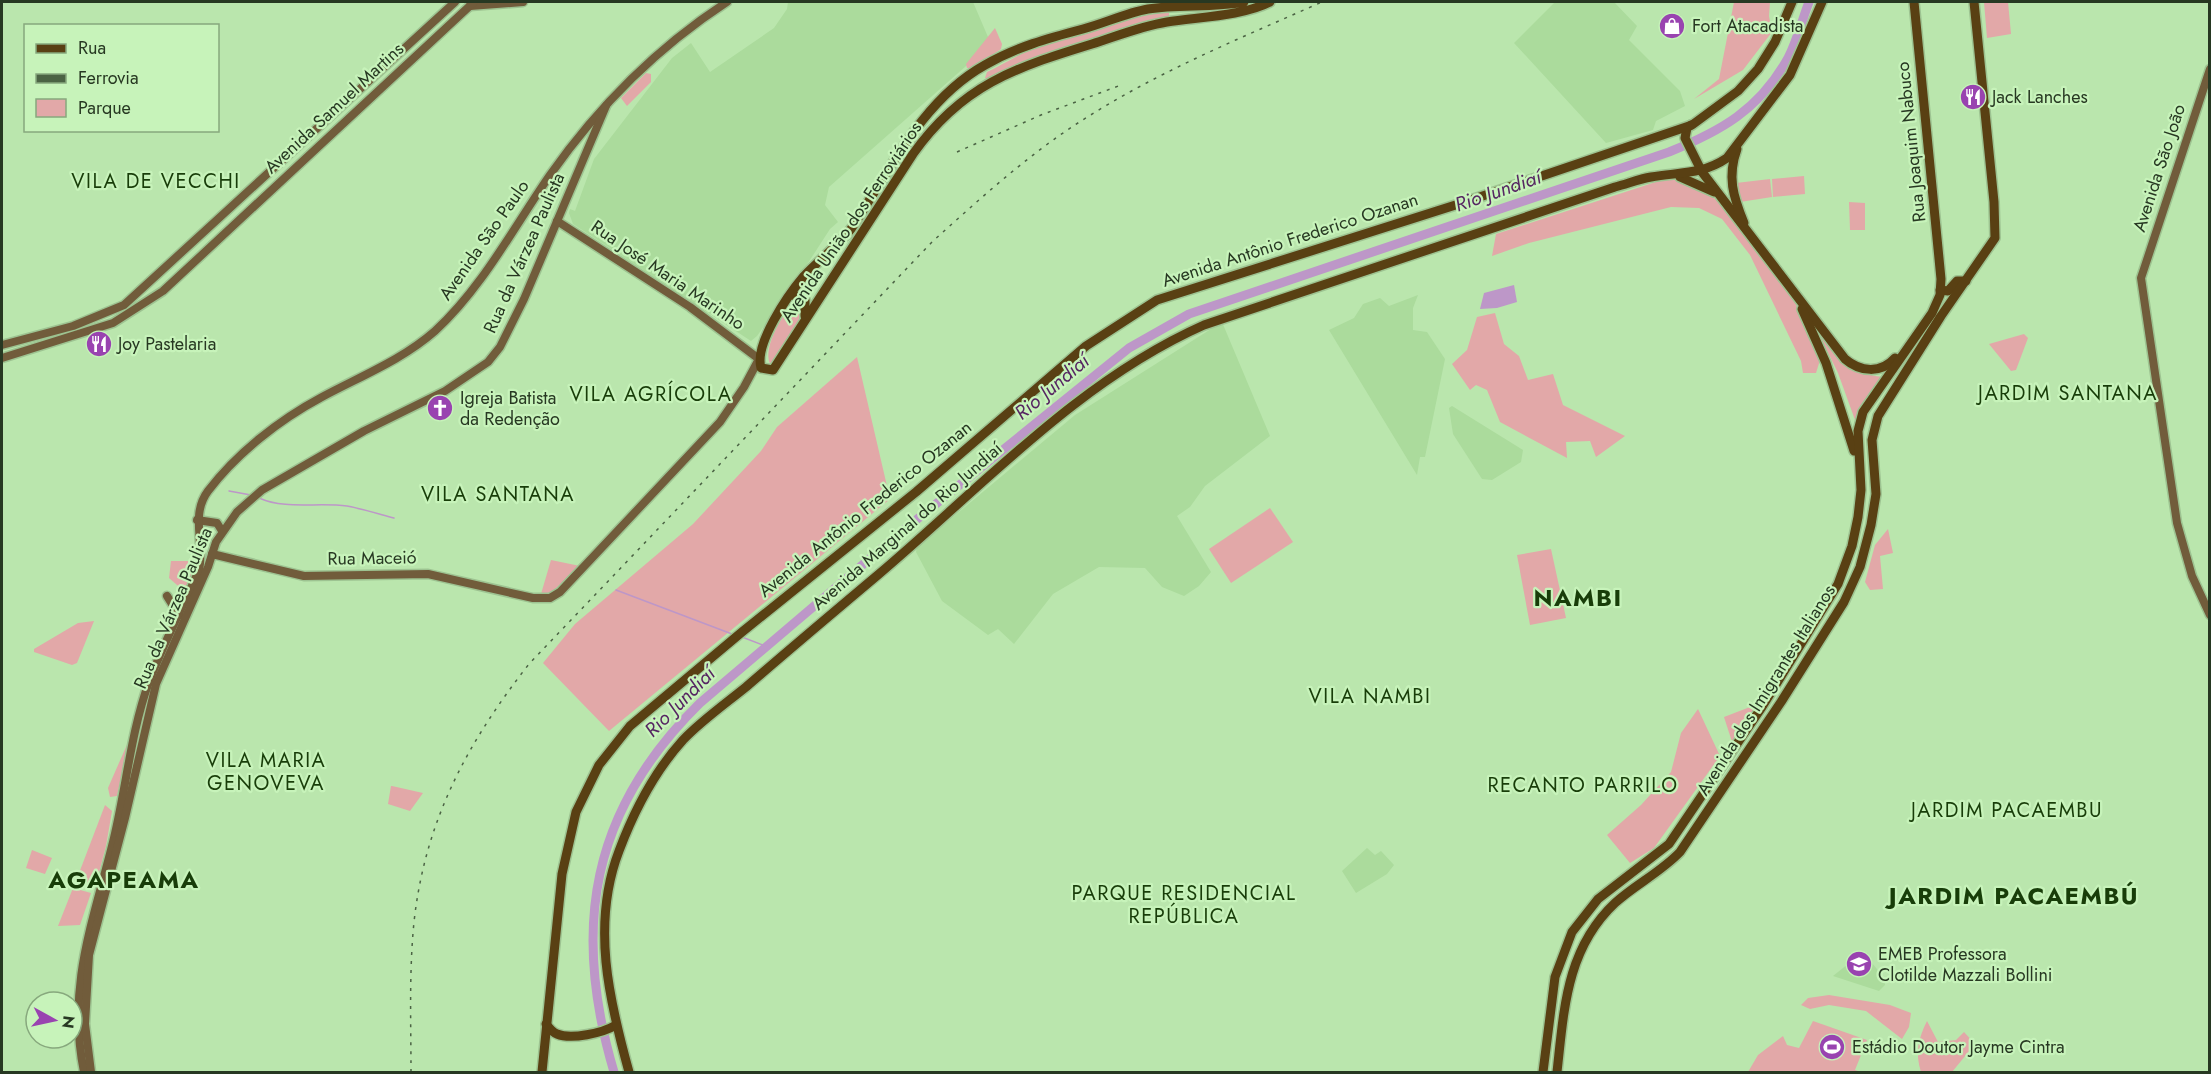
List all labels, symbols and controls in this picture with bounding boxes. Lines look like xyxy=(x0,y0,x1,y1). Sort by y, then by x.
shop icon: Fort Atacadista xyxy=(1657,11,1687,41)
place label: Fort Atacadista xyxy=(1692,13,1803,39)
legend xyxy=(24,24,219,132)
text: Rua xyxy=(78,35,106,61)
street label: Avenida Samuel Martins xyxy=(258,36,410,180)
street label: Rua Joaquim Nabuco xyxy=(1890,60,1932,223)
text: Ferrovia xyxy=(78,65,139,91)
restaurant icon: Jack Lanches xyxy=(1958,82,1988,112)
place label: Jack Lanches xyxy=(1990,84,2088,110)
text: Parque xyxy=(78,95,131,121)
street label: Avenida São João xyxy=(2126,101,2192,235)
street label: Avenida União dos Ferroviários xyxy=(774,116,928,328)
water label: Rio Jundiaí xyxy=(1451,162,1548,219)
district label: VILA DE VECCHI xyxy=(71,167,241,196)
street label: Rua da Várzea Paulista xyxy=(477,169,571,337)
street label: Avenida São Paulo xyxy=(433,174,535,305)
street label: Avenida Antônio Frederico Ozanan xyxy=(1159,186,1421,294)
street label: Rua José Maria Marinho xyxy=(586,214,750,336)
restaurant icon: Joy Pastelaria xyxy=(84,329,114,359)
place label: Joy Pastelaria xyxy=(116,331,216,357)
water label: Rio Jundiaí xyxy=(1008,345,1098,427)
district label: JARDIM SANTANA xyxy=(1975,379,2158,408)
district label: VILA AGRÍCOLA xyxy=(570,380,732,409)
place label: Igreja Batista da Redenção xyxy=(460,385,560,432)
church icon: Igreja Batista da Redenção xyxy=(425,393,455,423)
street label: Avenida Antônio Frederico Ozanan xyxy=(753,415,977,603)
street label: Avenida Marginal do Rio Jundiaí xyxy=(806,435,1009,616)
district label: VILA SANTANA xyxy=(421,480,575,509)
street label: Rua da Várzea Paulista xyxy=(127,523,219,693)
street label: Rua Maceió xyxy=(327,544,417,572)
street label: Avenida dos Imigrantes Italianos xyxy=(1690,579,1842,801)
district label: NAMBI xyxy=(1533,580,1623,615)
water label: Rio Jundiaí xyxy=(638,658,724,744)
district label: VILA NAMBI xyxy=(1309,682,1431,711)
district label: VILA MARIA GENOVEVA xyxy=(206,746,326,798)
district label: RECANTO PARRILO xyxy=(1487,771,1679,800)
district label: JARDIM PACAEMBU xyxy=(1908,796,2103,825)
district label: AGAPEAMA xyxy=(47,862,200,897)
district label: JARDIM PACAEMBÚ xyxy=(1885,878,2139,913)
district label: PARQUE RESIDENCIAL REPÚBLICA xyxy=(1071,879,1297,931)
place label: EMEB Professora Clotilde Mazzali Bollini xyxy=(1878,941,2053,988)
school or university icon: EMEB Professora Clotilde Mazzali Bollini xyxy=(1844,949,1874,979)
north arrow xyxy=(24,990,84,1050)
text: N xyxy=(56,1014,81,1030)
sports icon: Estádio Doutor Jayme Cintra xyxy=(1817,1032,1847,1062)
place label: Estádio Doutor Jayme Cintra xyxy=(1852,1034,2065,1060)

